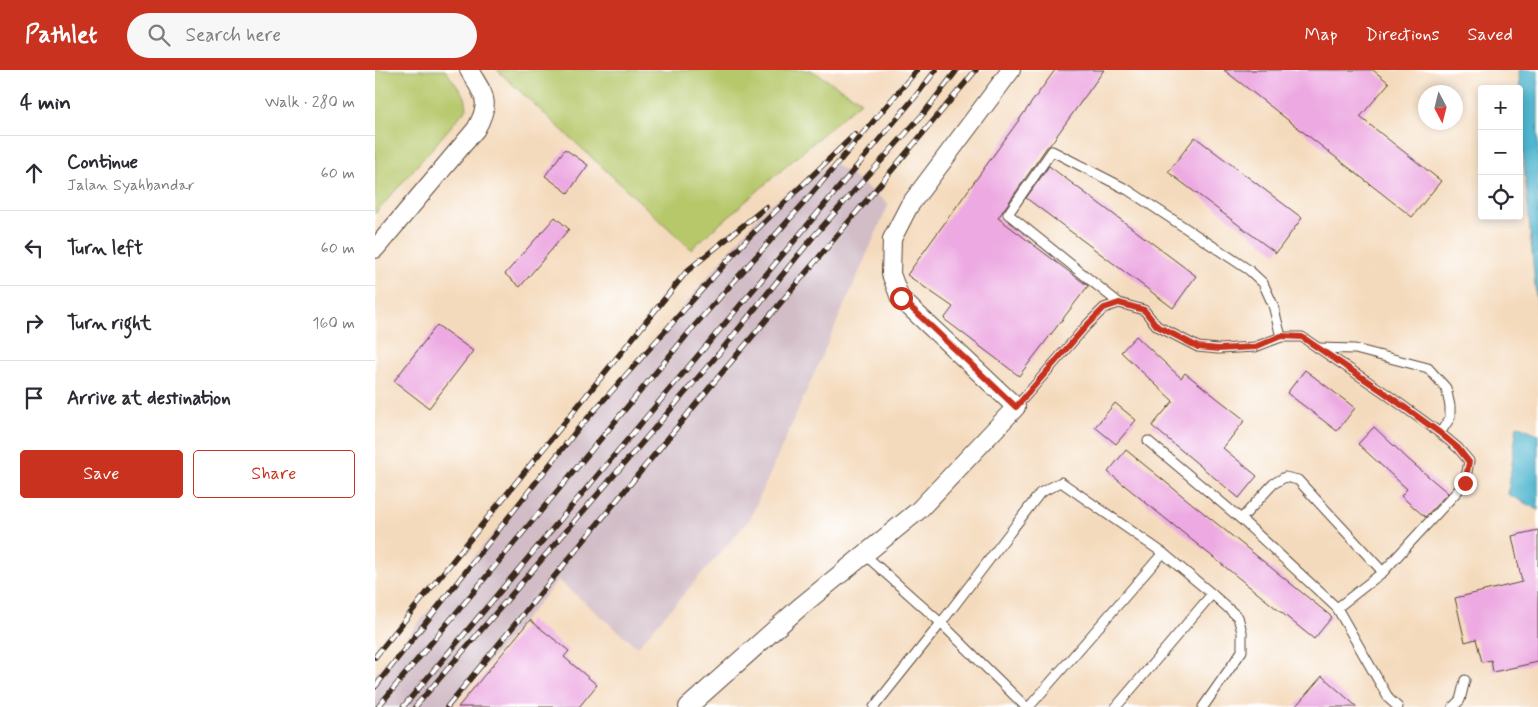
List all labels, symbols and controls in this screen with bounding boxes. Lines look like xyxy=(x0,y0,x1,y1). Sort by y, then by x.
search box xyxy=(127,13,477,58)
text: Pathlet xyxy=(25,20,97,51)
icon: search xyxy=(145,21,173,49)
text: Search here xyxy=(185,23,281,48)
text: Map xyxy=(1305,23,1338,47)
text: Directions xyxy=(1366,23,1440,47)
text: Saved xyxy=(1468,23,1513,47)
north arrow xyxy=(1418,85,1463,130)
map controls xyxy=(1478,85,1523,220)
button: + xyxy=(1478,85,1523,130)
text: 4 min xyxy=(20,89,71,117)
text: Walk · 280 m xyxy=(265,92,355,113)
button: − xyxy=(1478,130,1523,175)
text: Continue xyxy=(67,150,138,175)
icon: ahead xyxy=(20,159,48,187)
text: 60 m xyxy=(321,163,355,184)
text: Jalan Syahbandar xyxy=(67,175,195,196)
button: locate xyxy=(1478,175,1523,220)
icon: left xyxy=(20,234,48,262)
text: Turn left xyxy=(67,236,143,261)
text: 60 m xyxy=(321,238,355,259)
route start xyxy=(890,287,913,310)
icon: right xyxy=(20,309,48,337)
text: Turn right xyxy=(67,311,151,336)
text: 160 m xyxy=(312,313,355,334)
icon: arrive xyxy=(20,384,48,412)
text: Arrive at destination xyxy=(67,386,231,411)
button: Save xyxy=(20,450,183,498)
button: Share xyxy=(193,450,355,498)
route end xyxy=(1454,472,1477,495)

